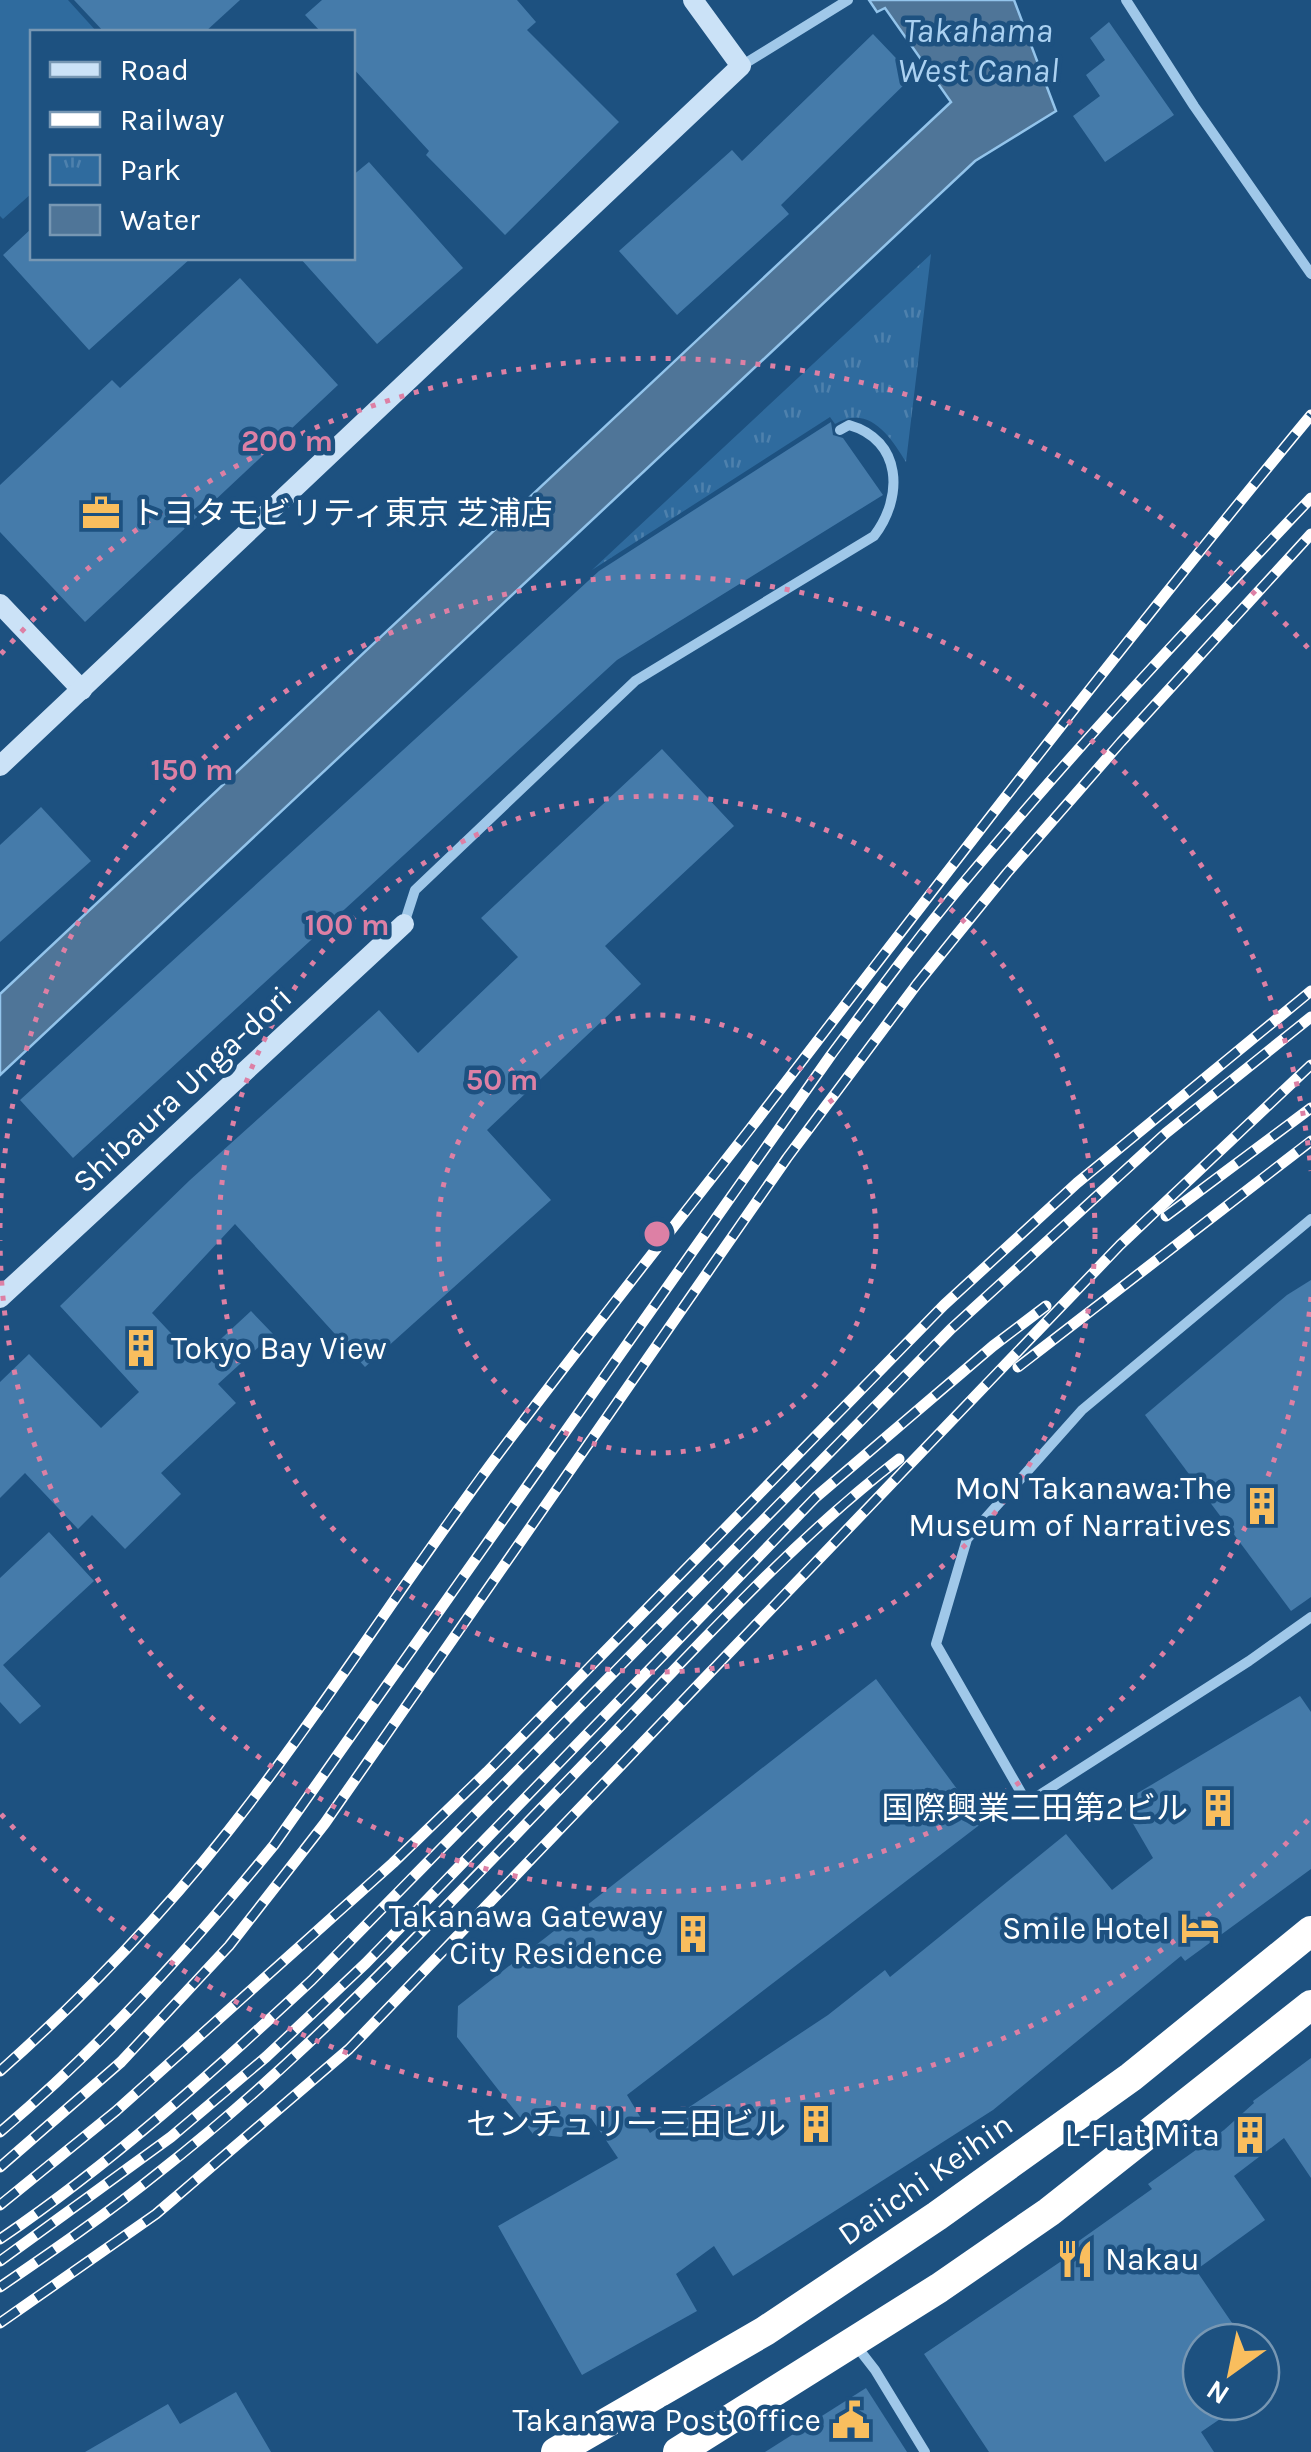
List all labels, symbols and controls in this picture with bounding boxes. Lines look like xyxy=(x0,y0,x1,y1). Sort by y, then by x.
water label: Takahama West Canal xyxy=(897,10,1059,91)
legend xyxy=(30,30,355,260)
text: Road xyxy=(120,52,189,88)
text: Railway xyxy=(120,102,224,138)
text: Park xyxy=(120,152,181,188)
text: Water xyxy=(120,202,200,238)
text: 200 m xyxy=(241,423,333,459)
office icon: トヨタモビリティ東京 芝浦店 xyxy=(80,492,122,534)
place label: トヨタモビリティ東京 芝浦店 xyxy=(131,495,553,532)
text: 150 m xyxy=(150,752,234,788)
text: 100 m xyxy=(305,907,389,943)
street label: Shibaura Unga-dori xyxy=(65,978,299,1200)
text: 50 m xyxy=(466,1062,538,1098)
centre of rings xyxy=(639,1216,675,1252)
building icon: Tokyo Bay View xyxy=(120,1327,162,1369)
place label: Tokyo Bay View xyxy=(171,1330,387,1367)
place label: MoN Takanawa:The Museum of Narratives xyxy=(908,1470,1232,1544)
building icon: MoN Takanawa:The Museum of Narratives xyxy=(1241,1485,1283,1527)
building icon: 国際興業三田第2ビル xyxy=(1197,1787,1239,1829)
place label: 国際興業三田第2ビル xyxy=(881,1790,1188,1827)
place label: Takanawa Gateway City Residence xyxy=(389,1898,663,1972)
hotel icon: Smile Hotel xyxy=(1179,1907,1221,1949)
place label: Smile Hotel xyxy=(1002,1910,1170,1947)
building icon: Takanawa Gateway City Residence xyxy=(672,1913,714,1955)
building icon: センチュリー三田ビル xyxy=(795,2103,837,2145)
place label: センチュリー三田ビル xyxy=(466,2106,786,2143)
street label: Daiichi Keihin xyxy=(831,2106,1020,2253)
building icon: L-Flat Mita xyxy=(1229,2114,1271,2156)
place label: L-Flat Mita xyxy=(1065,2117,1220,2154)
restaurant icon: Nakau xyxy=(1054,2238,1096,2280)
place label: Nakau xyxy=(1105,2241,1200,2278)
north arrow xyxy=(1181,2322,1281,2422)
text: N xyxy=(1200,2373,1235,2412)
public building icon: Takanawa Post Office xyxy=(830,2399,872,2441)
place label: Takanawa Post Office xyxy=(512,2402,821,2439)

